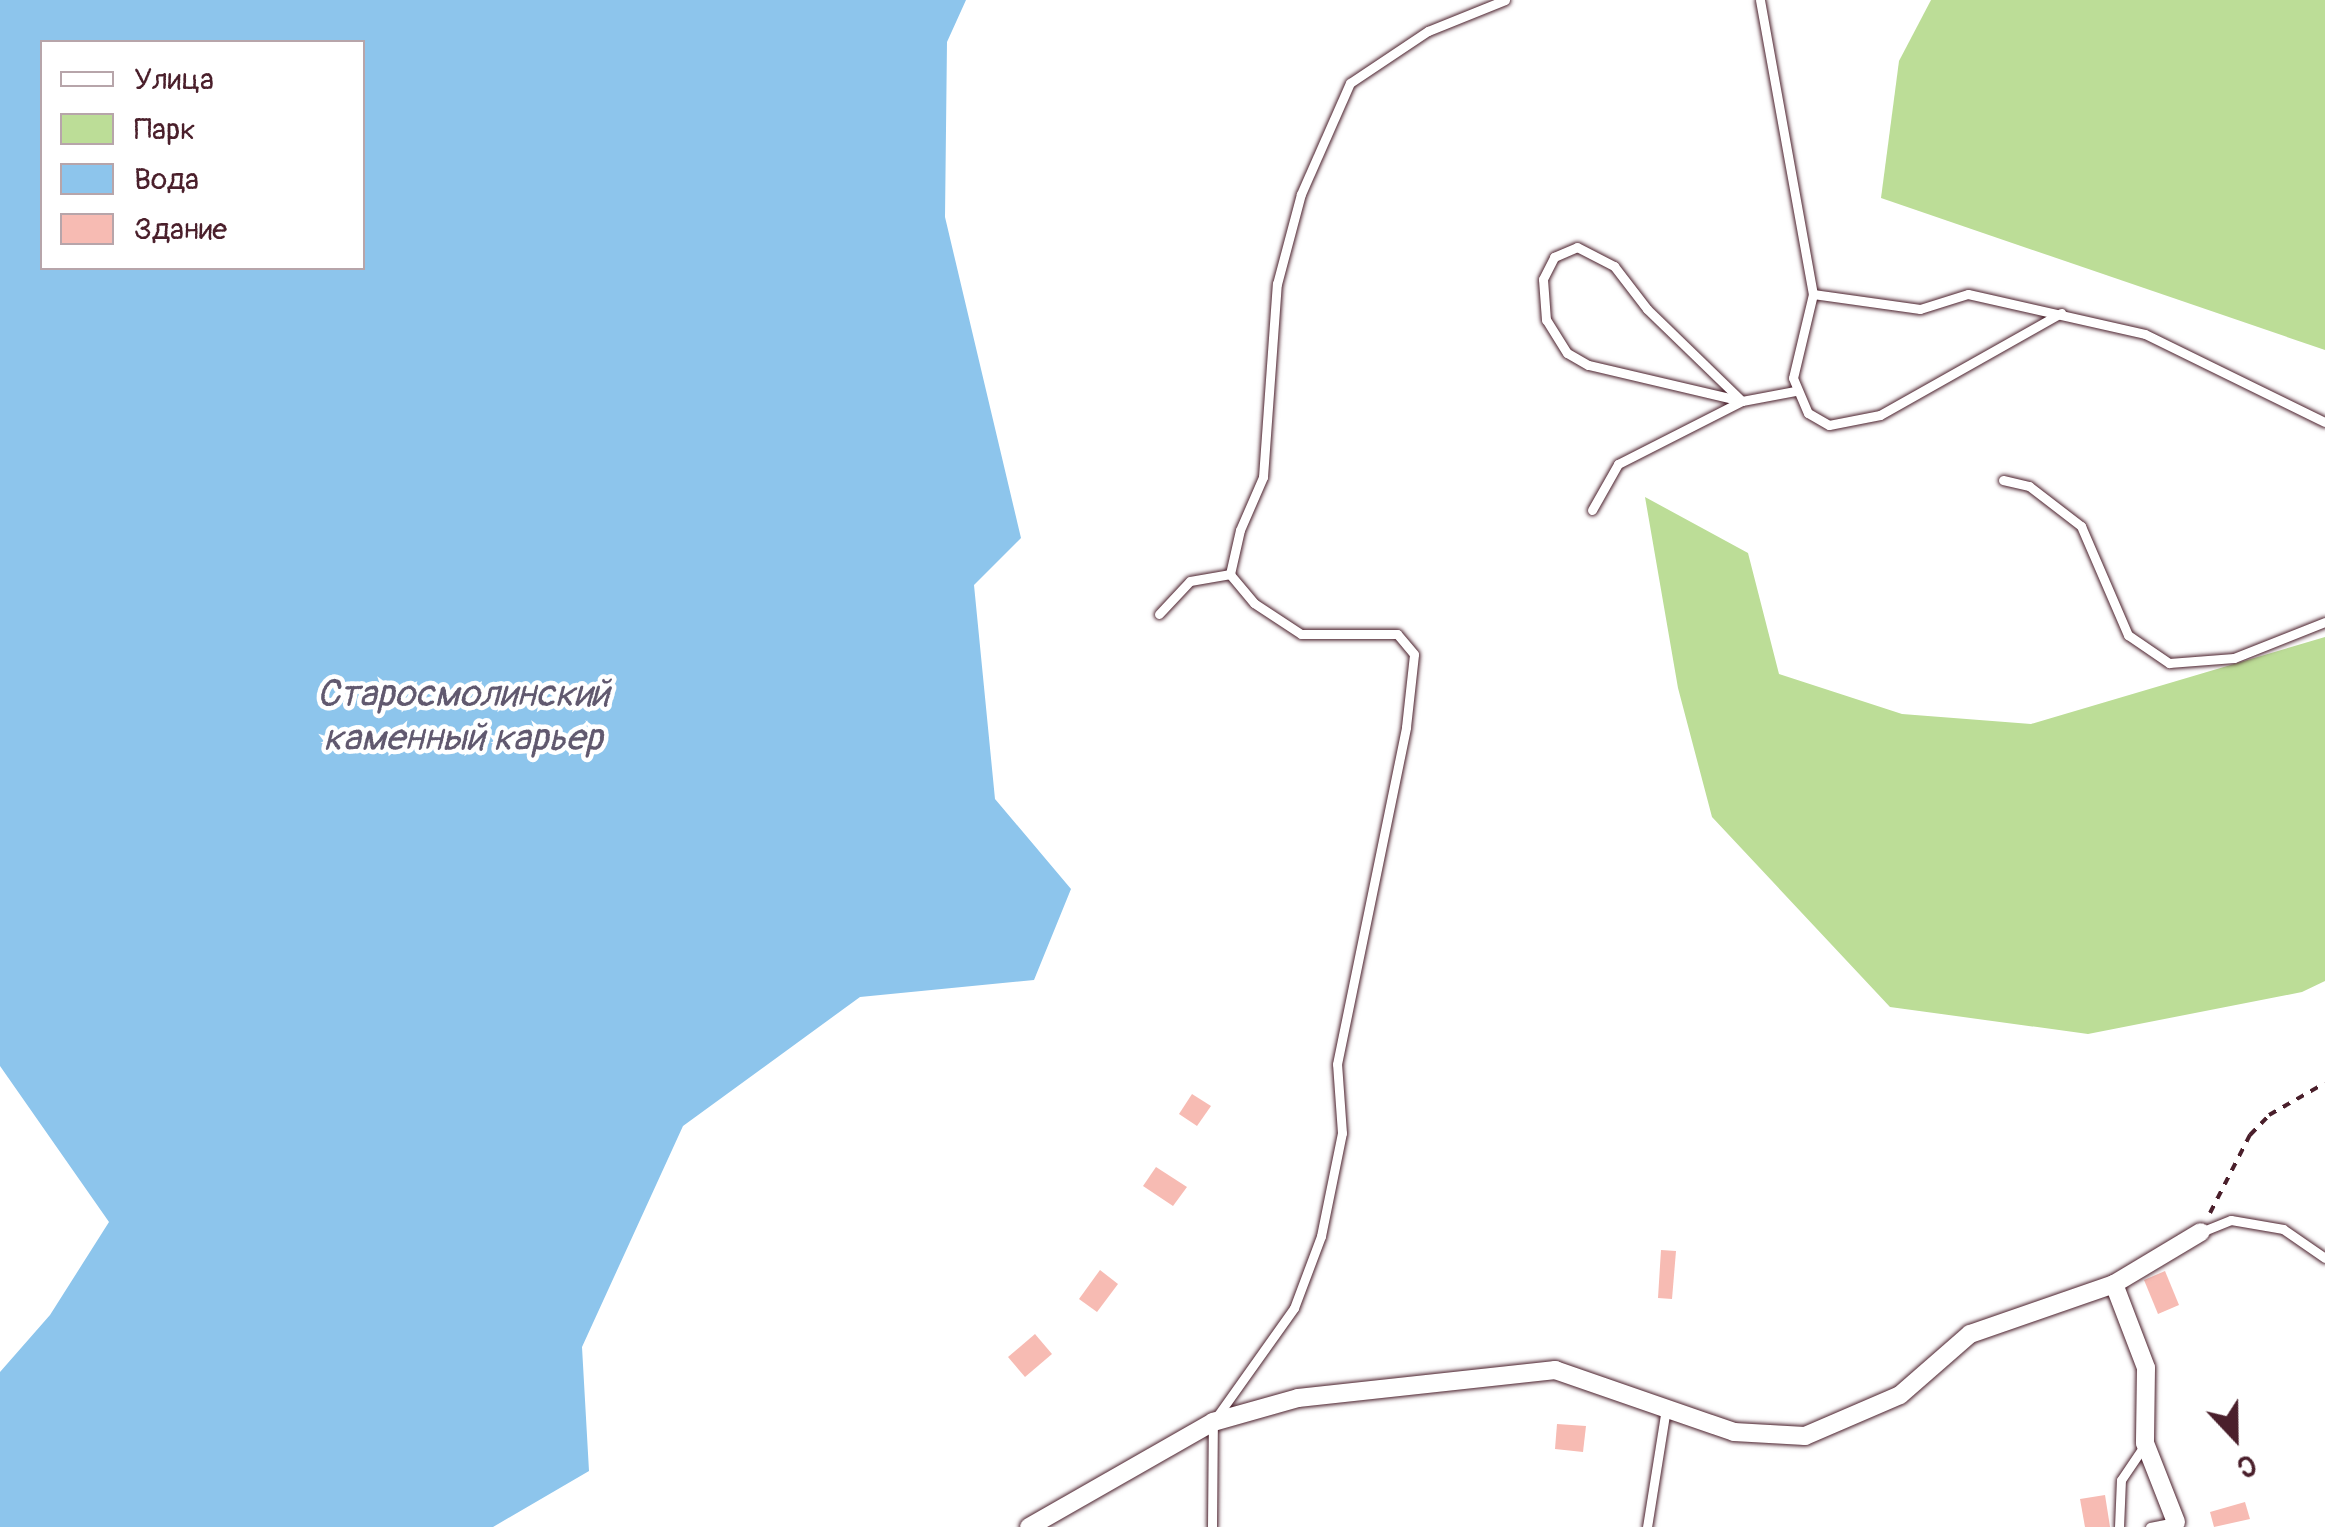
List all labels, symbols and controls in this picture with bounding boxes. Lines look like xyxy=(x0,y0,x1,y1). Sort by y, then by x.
legend xyxy=(40,40,365,270)
text: Улица xyxy=(134,61,214,98)
text: Парк xyxy=(134,111,196,148)
text: Вода xyxy=(134,161,199,198)
text: Здание xyxy=(134,211,227,248)
water label: Старосмолинский каменный карьер xyxy=(316,672,610,762)
north arrow xyxy=(2185,1387,2285,1487)
text: С xyxy=(2232,1446,2261,1485)

